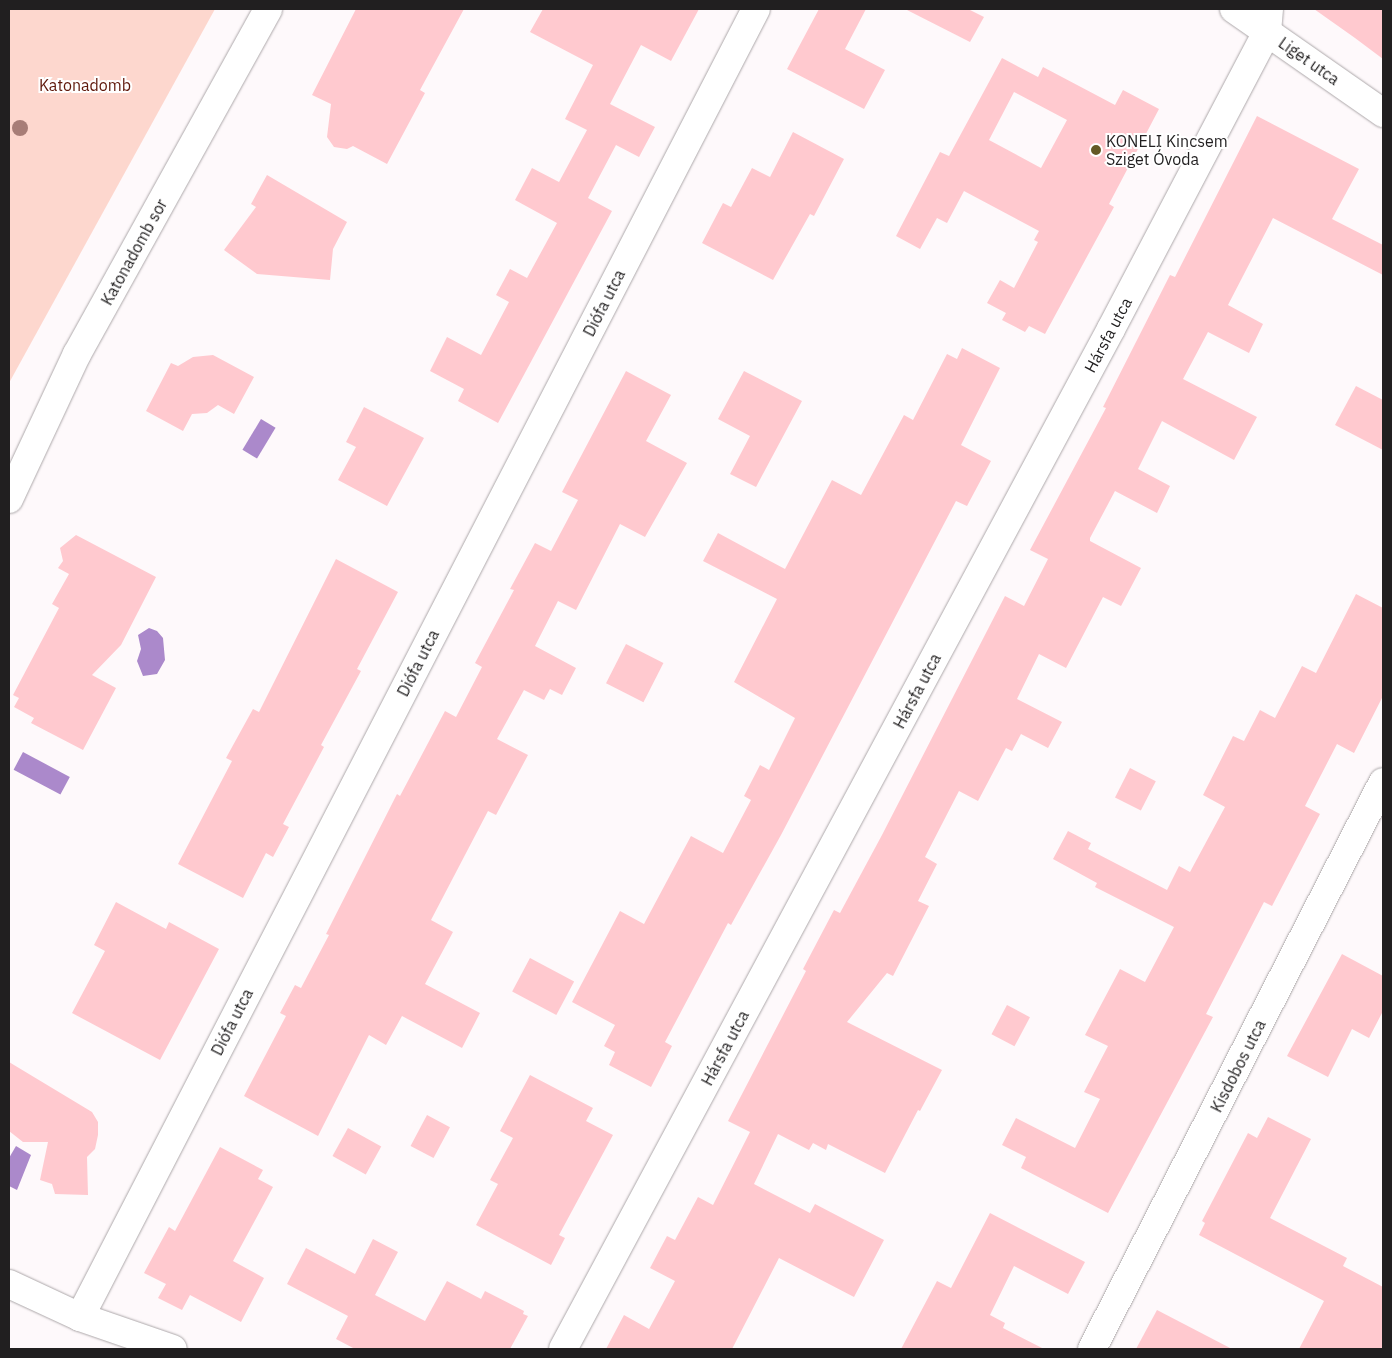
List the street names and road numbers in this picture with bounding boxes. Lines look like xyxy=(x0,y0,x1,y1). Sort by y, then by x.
street label: Liget utca xyxy=(1275,33,1343,89)
street label: Katonadomb sor xyxy=(97,196,171,308)
street label: Diófa utca xyxy=(579,266,629,340)
street label: Hársfa utca xyxy=(1080,294,1136,376)
street label: Diófa utca xyxy=(393,626,443,700)
street label: Hársfa utca xyxy=(889,650,945,732)
street label: Diófa utca xyxy=(207,985,257,1059)
street label: Hársfa utca xyxy=(697,1007,753,1089)
street label: Kisdobos utca xyxy=(1206,1017,1270,1115)

